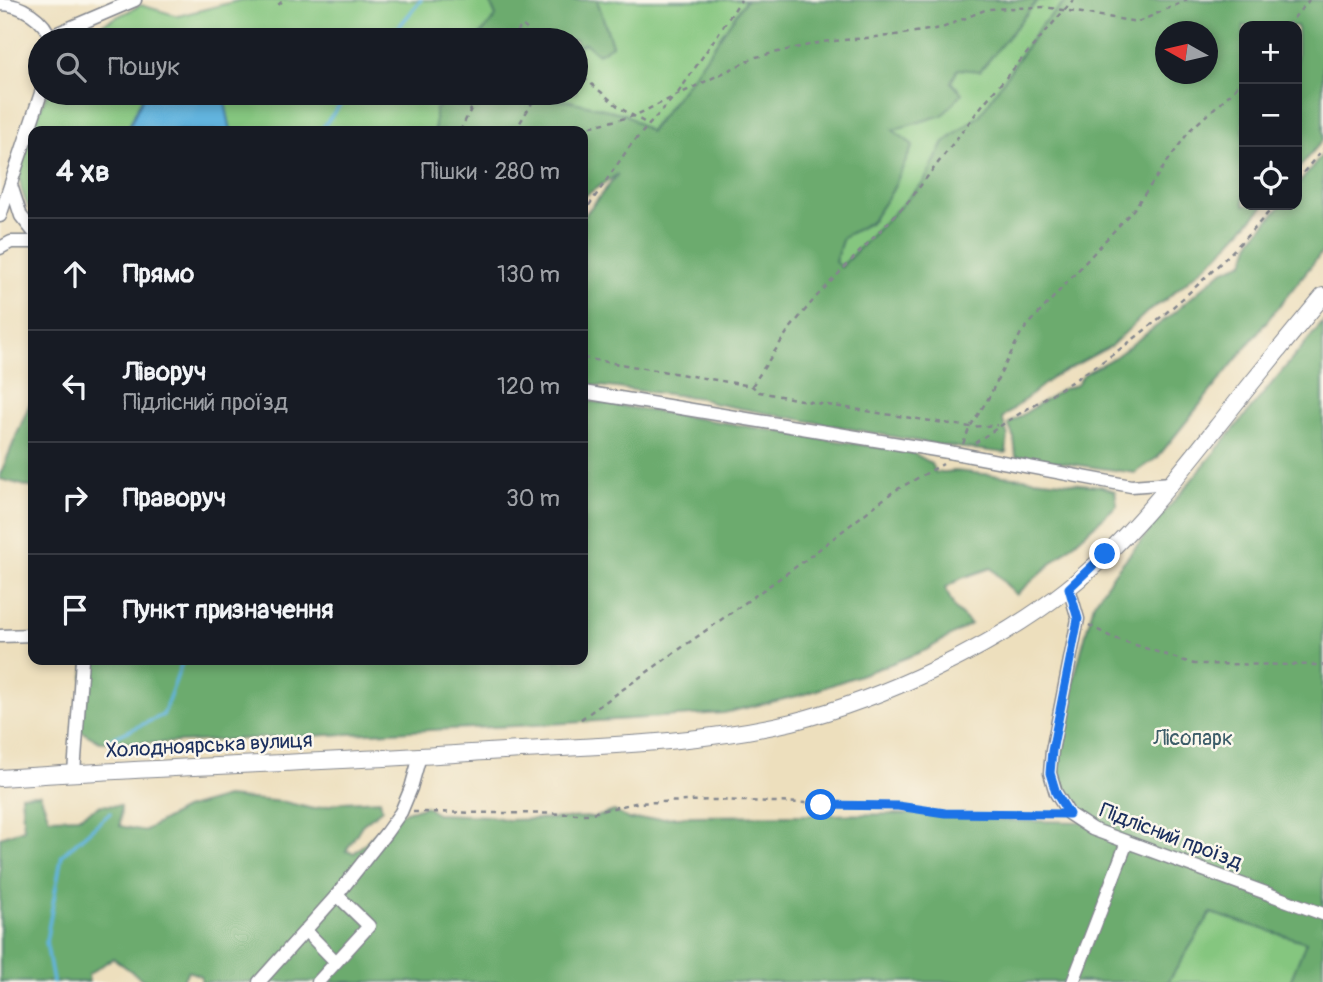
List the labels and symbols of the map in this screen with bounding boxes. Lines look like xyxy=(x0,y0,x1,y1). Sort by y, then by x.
north arrow xyxy=(1155,21,1218,84)
route end xyxy=(1089,538,1120,569)
park label: Лісопарк xyxy=(1152,725,1233,752)
street label: Холодноярська вулиця xyxy=(105,727,313,764)
route start xyxy=(805,789,836,820)
street label: Підлісний проїзд xyxy=(1096,797,1246,876)

